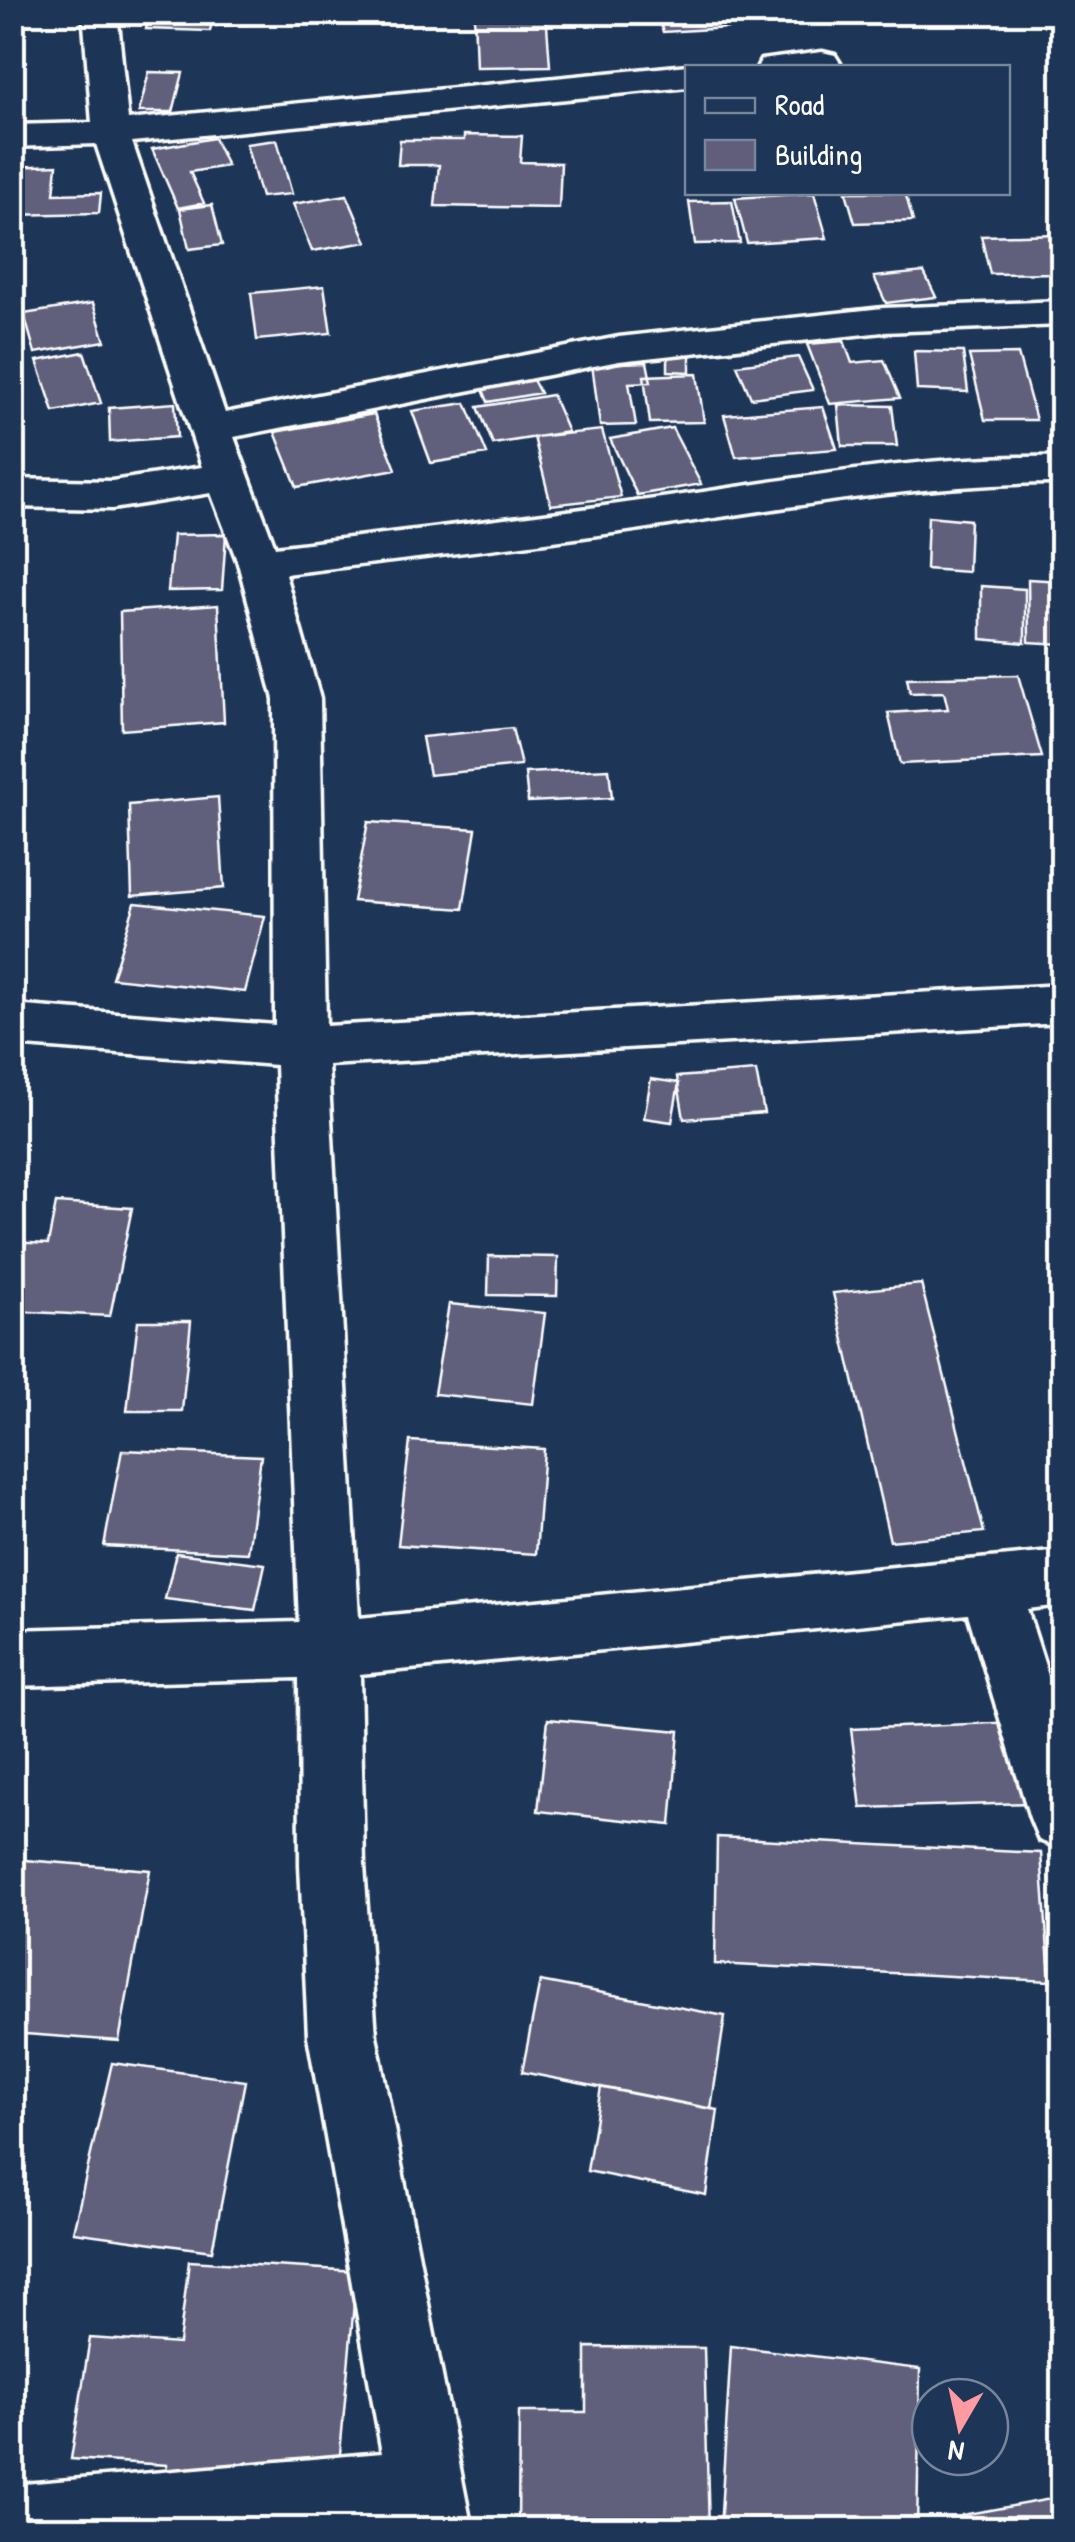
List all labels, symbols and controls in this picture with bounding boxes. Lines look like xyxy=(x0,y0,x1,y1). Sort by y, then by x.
legend xyxy=(685,65,1010,195)
text: Road xyxy=(775,84,824,124)
text: Building xyxy=(775,134,862,174)
north arrow xyxy=(910,2377,1010,2477)
text: N xyxy=(946,2432,966,2472)

